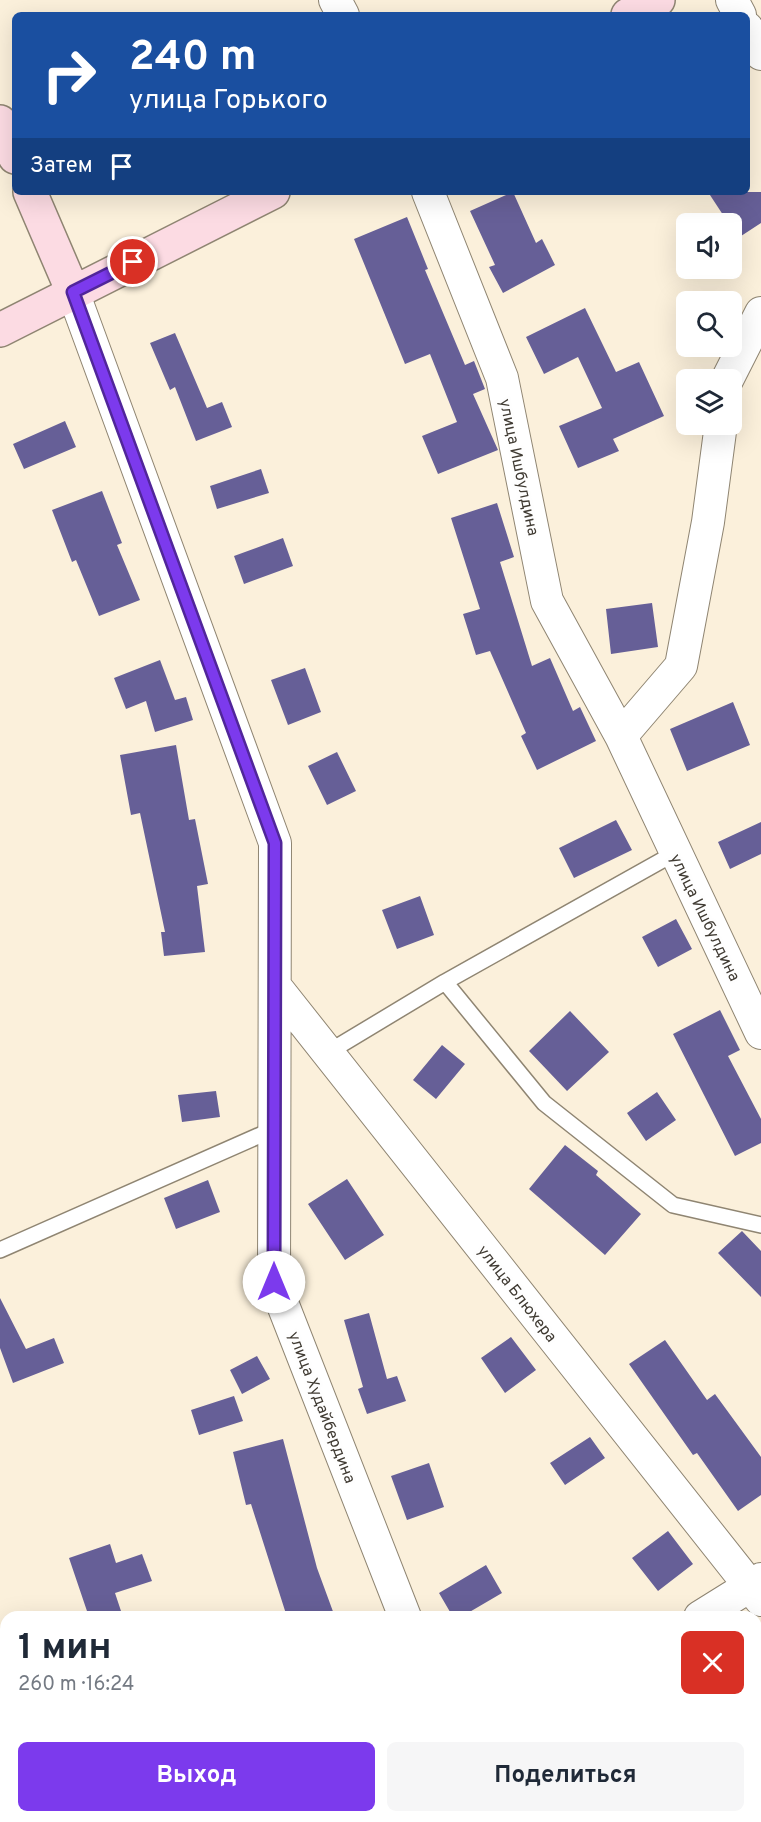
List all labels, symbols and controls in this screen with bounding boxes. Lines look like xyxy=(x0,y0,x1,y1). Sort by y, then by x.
text: 240 m xyxy=(129,32,257,85)
icon: right xyxy=(30,36,108,114)
text: улица Горького xyxy=(129,84,328,118)
icon: arrive xyxy=(105,150,138,183)
text: Затем xyxy=(30,153,93,180)
map controls xyxy=(676,213,742,435)
button: sound xyxy=(676,213,742,279)
pin xyxy=(107,236,158,287)
icon: arrive xyxy=(116,245,149,278)
button: search xyxy=(676,291,742,357)
button: layers xyxy=(676,369,742,435)
street label: улица Ишбулдина xyxy=(494,397,542,538)
street label: улица Ишбулдина xyxy=(665,851,744,985)
street label: улица Блюхера xyxy=(472,1242,561,1347)
position arrow xyxy=(242,1250,306,1314)
street label: улица Худайбердина xyxy=(283,1329,359,1486)
text: 1 мин xyxy=(18,1626,112,1672)
button: close xyxy=(681,1631,744,1694)
text: 260 m · 16:24 xyxy=(18,1672,134,1698)
button: Выход xyxy=(18,1742,375,1811)
button: Поделиться xyxy=(387,1742,744,1811)

